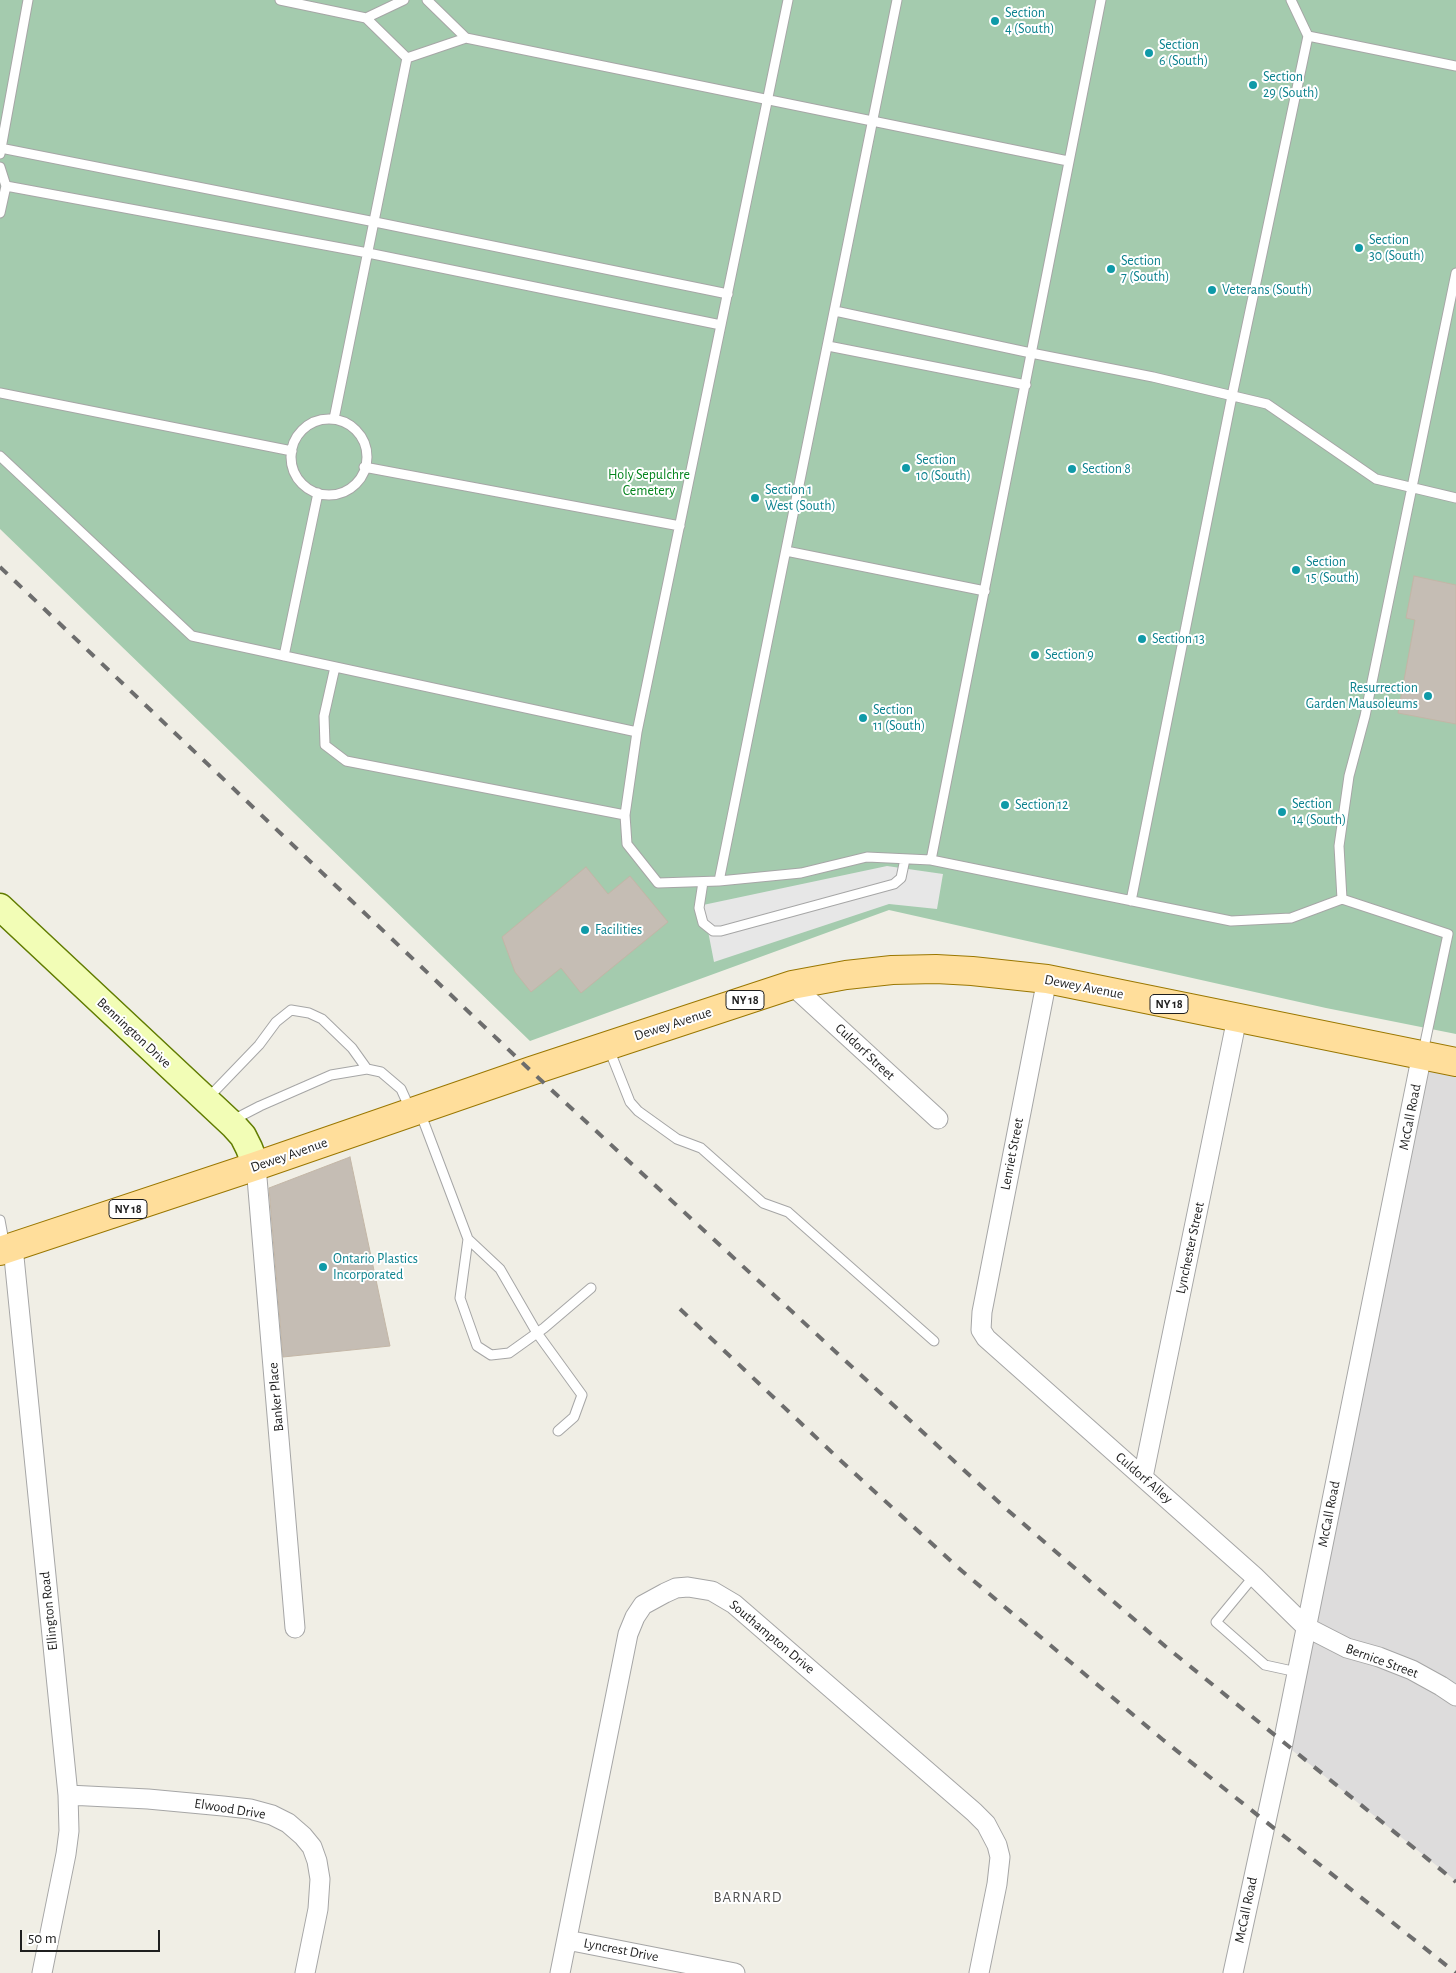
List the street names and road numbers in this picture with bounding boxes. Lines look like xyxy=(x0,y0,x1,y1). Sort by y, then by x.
street label: Dewey Avenue xyxy=(1043,971,1125,1003)
road number: NY 18 xyxy=(726,990,764,1010)
street label: Bennington Drive xyxy=(93,994,175,1072)
road number: NY 18 xyxy=(1150,994,1188,1014)
street label: Dewey Avenue xyxy=(632,1004,714,1044)
street label: Culdorf Street xyxy=(832,1020,898,1084)
street label: McCall Road xyxy=(1395,1083,1425,1151)
street label: Lenriet Street xyxy=(997,1116,1027,1192)
street label: Dewey Avenue xyxy=(248,1134,330,1176)
road number: NY 18 xyxy=(109,1200,147,1218)
street label: Lynchester Street xyxy=(1172,1201,1208,1295)
street label: Banker Place xyxy=(265,1362,287,1432)
street label: Culdorf Alley xyxy=(1112,1449,1176,1507)
street label: McCall Road xyxy=(1314,1480,1344,1548)
street label: Ellington Road xyxy=(36,1571,62,1651)
street label: Southampton Drive xyxy=(726,1596,818,1678)
street label: Bernice Street xyxy=(1343,1640,1421,1682)
street label: Elwood Drive xyxy=(193,1795,267,1823)
street label: McCall Road xyxy=(1231,1875,1261,1945)
street label: Lyncrest Drive xyxy=(582,1935,660,1965)

